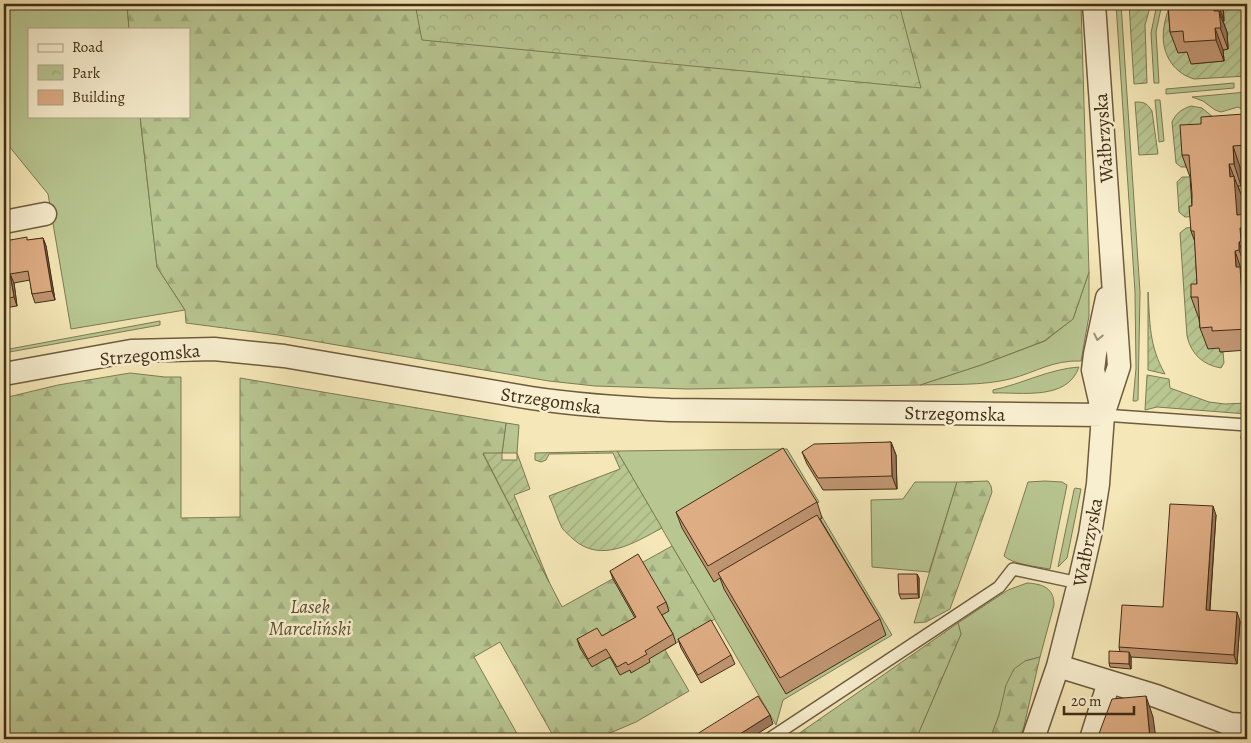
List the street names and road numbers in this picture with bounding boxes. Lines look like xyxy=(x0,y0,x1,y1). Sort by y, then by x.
street label: Wałbrzyska xyxy=(1088,92,1120,185)
street label: Strzegomska xyxy=(99,338,202,372)
street label: Strzegomska xyxy=(499,381,603,421)
street label: Strzegomska xyxy=(904,400,1006,428)
street label: Wałbrzyska xyxy=(1066,495,1109,590)

